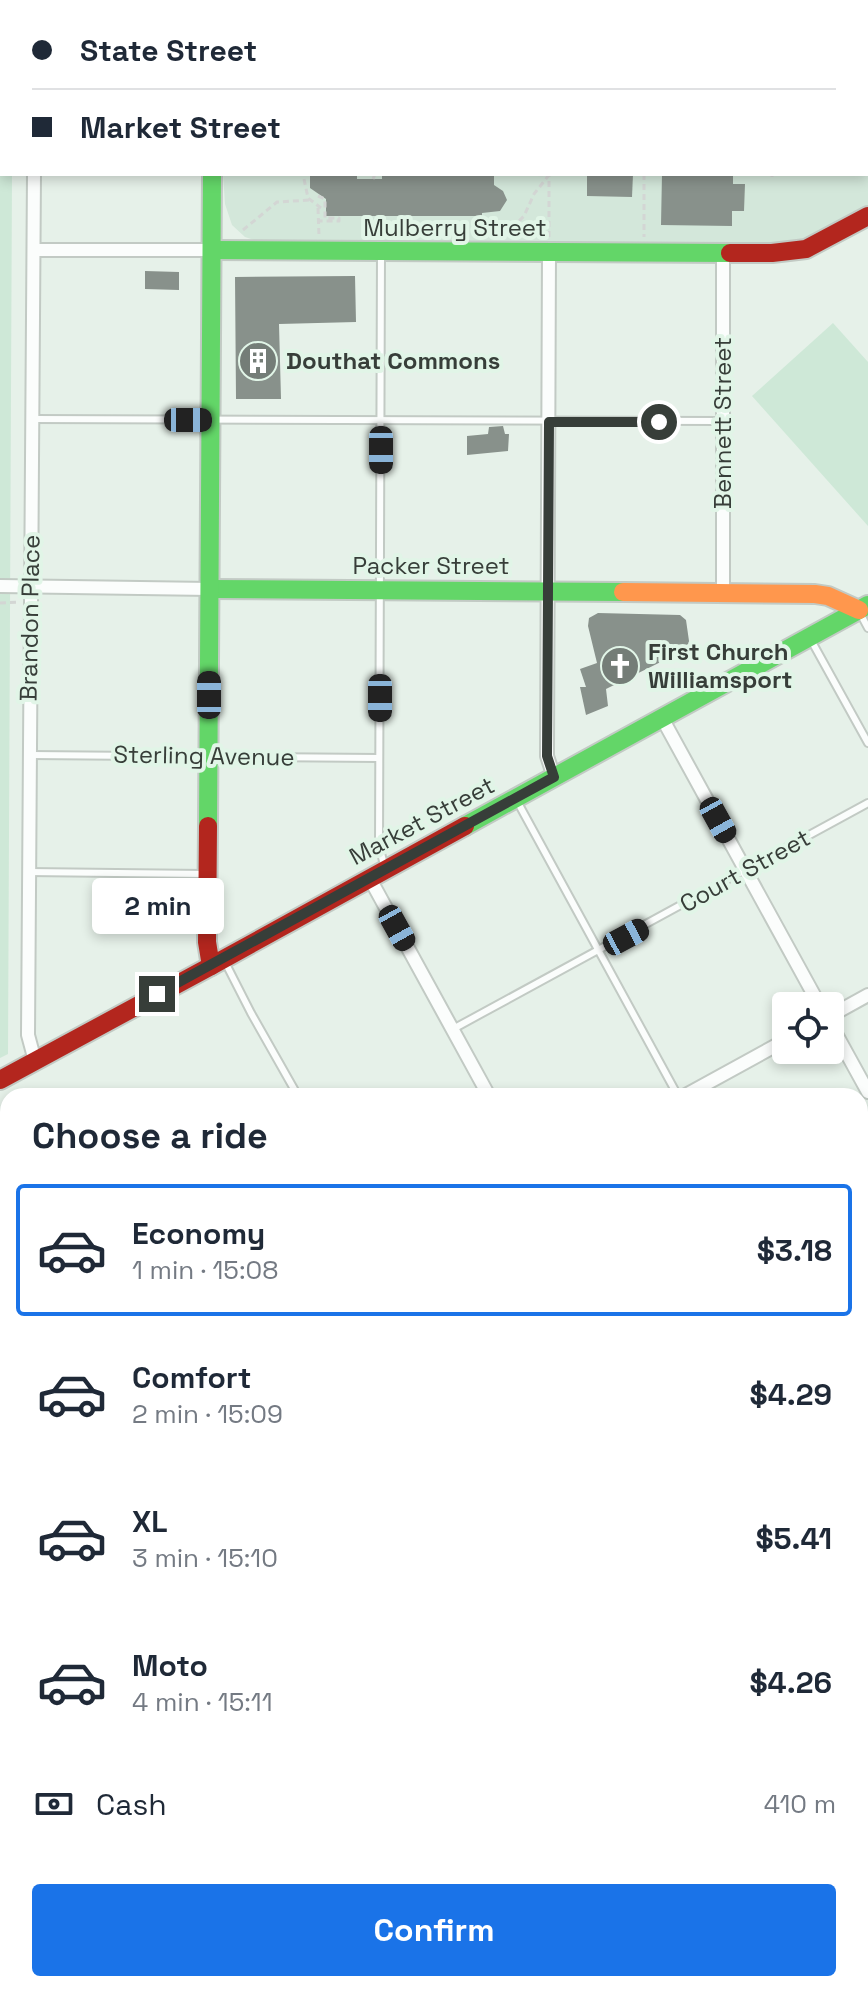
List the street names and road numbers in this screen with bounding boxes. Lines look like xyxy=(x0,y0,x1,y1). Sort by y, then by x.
street label: Mulberry Street xyxy=(363,212,547,243)
street label: Bennett Street xyxy=(707,337,738,509)
street label: Brandon Place xyxy=(13,534,46,702)
street label: Packer Street xyxy=(352,550,510,581)
street label: Sterling Avenue xyxy=(113,738,295,773)
street label: Market Street xyxy=(344,769,500,872)
street label: Court Street xyxy=(674,822,815,919)

